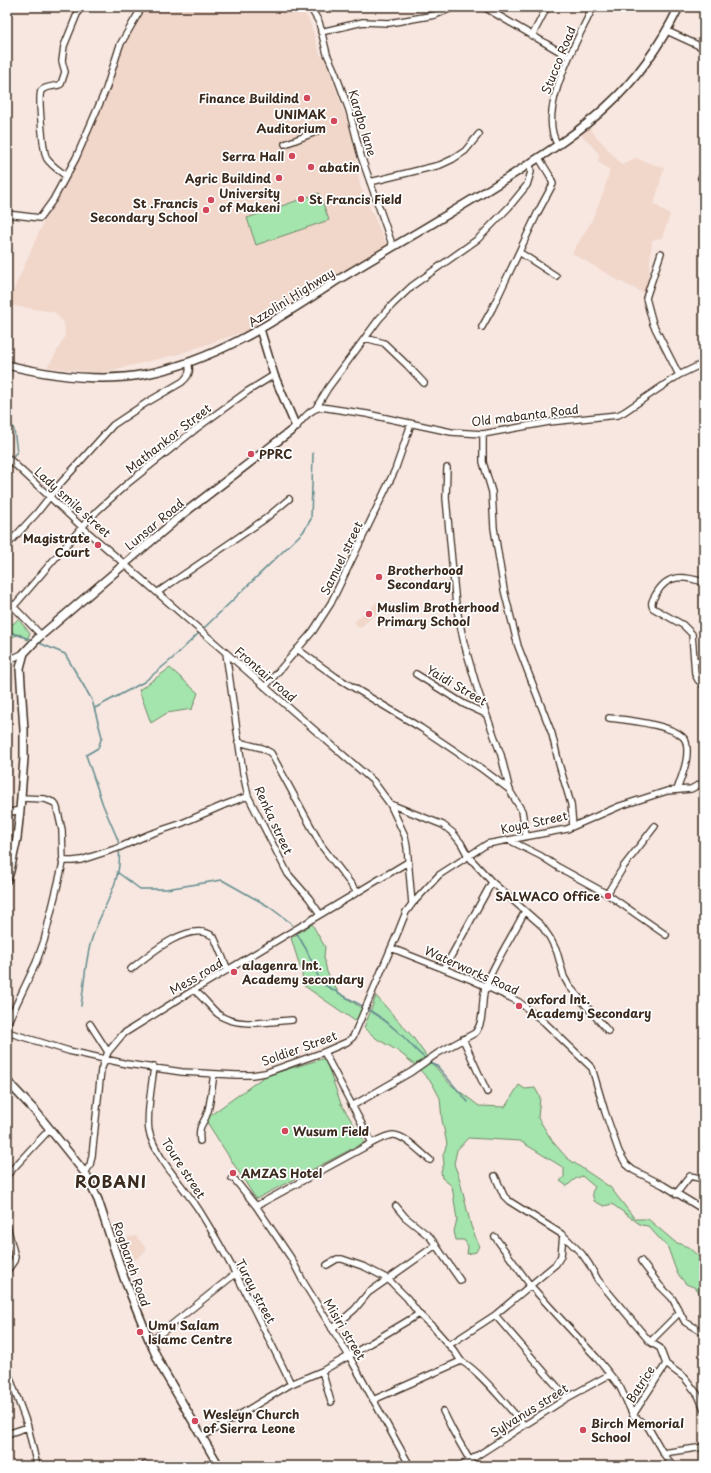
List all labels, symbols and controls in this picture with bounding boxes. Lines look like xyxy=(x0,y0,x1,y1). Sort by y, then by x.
street label: Stucco Road xyxy=(536,23,580,97)
street label: Kargbo lane xyxy=(344,87,382,159)
place label: Finance Buildind xyxy=(199,89,299,107)
marker: Finance Buildind xyxy=(302,93,312,103)
place label: UNIMAK Auditorium xyxy=(256,105,326,137)
marker: UNIMAK Auditorium xyxy=(329,116,339,126)
place label: Serra Hall xyxy=(222,147,284,165)
marker: Serra Hall xyxy=(287,151,297,161)
place label: abatin xyxy=(319,158,360,176)
marker: abatin xyxy=(306,162,316,172)
place label: Agric Buildind xyxy=(185,169,271,187)
marker: Agric Buildind xyxy=(274,173,284,183)
place label: University of Makeni xyxy=(219,184,281,216)
place label: St Francis Field xyxy=(309,190,402,208)
place label: St .Francis Secondary School xyxy=(90,194,198,226)
marker: St Francis Field xyxy=(296,194,306,204)
marker: University of Makeni xyxy=(206,195,216,205)
marker: St .Francis Secondary School xyxy=(201,205,211,215)
street label: Azzolini Highway xyxy=(244,263,338,331)
street label: Mathankor Street xyxy=(121,399,215,477)
street label: Old mabanta Road xyxy=(470,399,580,431)
place label: PPRC xyxy=(259,445,292,463)
marker: PPRC xyxy=(246,449,256,459)
street label: Lady smile street xyxy=(31,463,115,541)
street label: Lunsar Road xyxy=(121,494,187,554)
street label: Samuel street xyxy=(315,518,367,598)
place label: Magistrate Court xyxy=(23,529,90,561)
marker: Magistrate Court xyxy=(93,540,103,550)
place label: Brotherhood Secondary xyxy=(387,561,464,593)
marker: Brotherhood Secondary xyxy=(374,572,384,582)
place label: Muslim Brotherhood Primary School xyxy=(377,598,500,630)
marker: Muslim Brotherhood Primary School xyxy=(364,609,374,619)
street label: Frontair road xyxy=(231,642,301,706)
street label: Yaidi Street xyxy=(423,660,491,710)
street label: Renka street xyxy=(250,783,298,857)
street label: Koya Street xyxy=(499,806,569,838)
place label: SALWACO Office xyxy=(495,887,600,905)
marker: SALWACO Office xyxy=(603,891,613,901)
street label: Waterworks Road xyxy=(422,941,522,999)
street label: Mess road xyxy=(166,953,226,999)
place label: alagenra Int. Academy secondary xyxy=(241,956,364,988)
marker: alagenra Int. Academy secondary xyxy=(229,967,239,977)
place label: oxford Int. Academy Secondary xyxy=(526,990,651,1022)
marker: oxford Int. Academy Secondary xyxy=(514,1001,524,1011)
street label: Soldier Street xyxy=(259,1026,339,1070)
place label: Wusum Field xyxy=(293,1122,370,1140)
marker: Wusum Field xyxy=(280,1126,290,1136)
street label: Toure street xyxy=(158,1134,210,1202)
place label: AMZAS Hotel xyxy=(240,1164,322,1182)
marker: AMZAS Hotel xyxy=(228,1168,238,1178)
district label: ROBANI xyxy=(75,1169,147,1193)
street label: Rogbaneh Road xyxy=(109,1219,155,1309)
street label: Turay street xyxy=(231,1255,281,1327)
street label: Misiri street xyxy=(320,1295,371,1363)
place label: Umu Salam Islamc Centre xyxy=(148,1316,233,1348)
marker: Umu Salam Islamc Centre xyxy=(135,1327,145,1337)
street label: Batrice xyxy=(621,1362,659,1406)
street label: Sylvanus street xyxy=(487,1379,571,1441)
place label: Wesleyn Church of Sierra Leone xyxy=(203,1405,299,1437)
place label: Birch Memorial School xyxy=(591,1414,684,1446)
marker: Wesleyn Church of Sierra Leone xyxy=(190,1416,200,1426)
marker: Birch Memorial School xyxy=(578,1425,588,1435)

